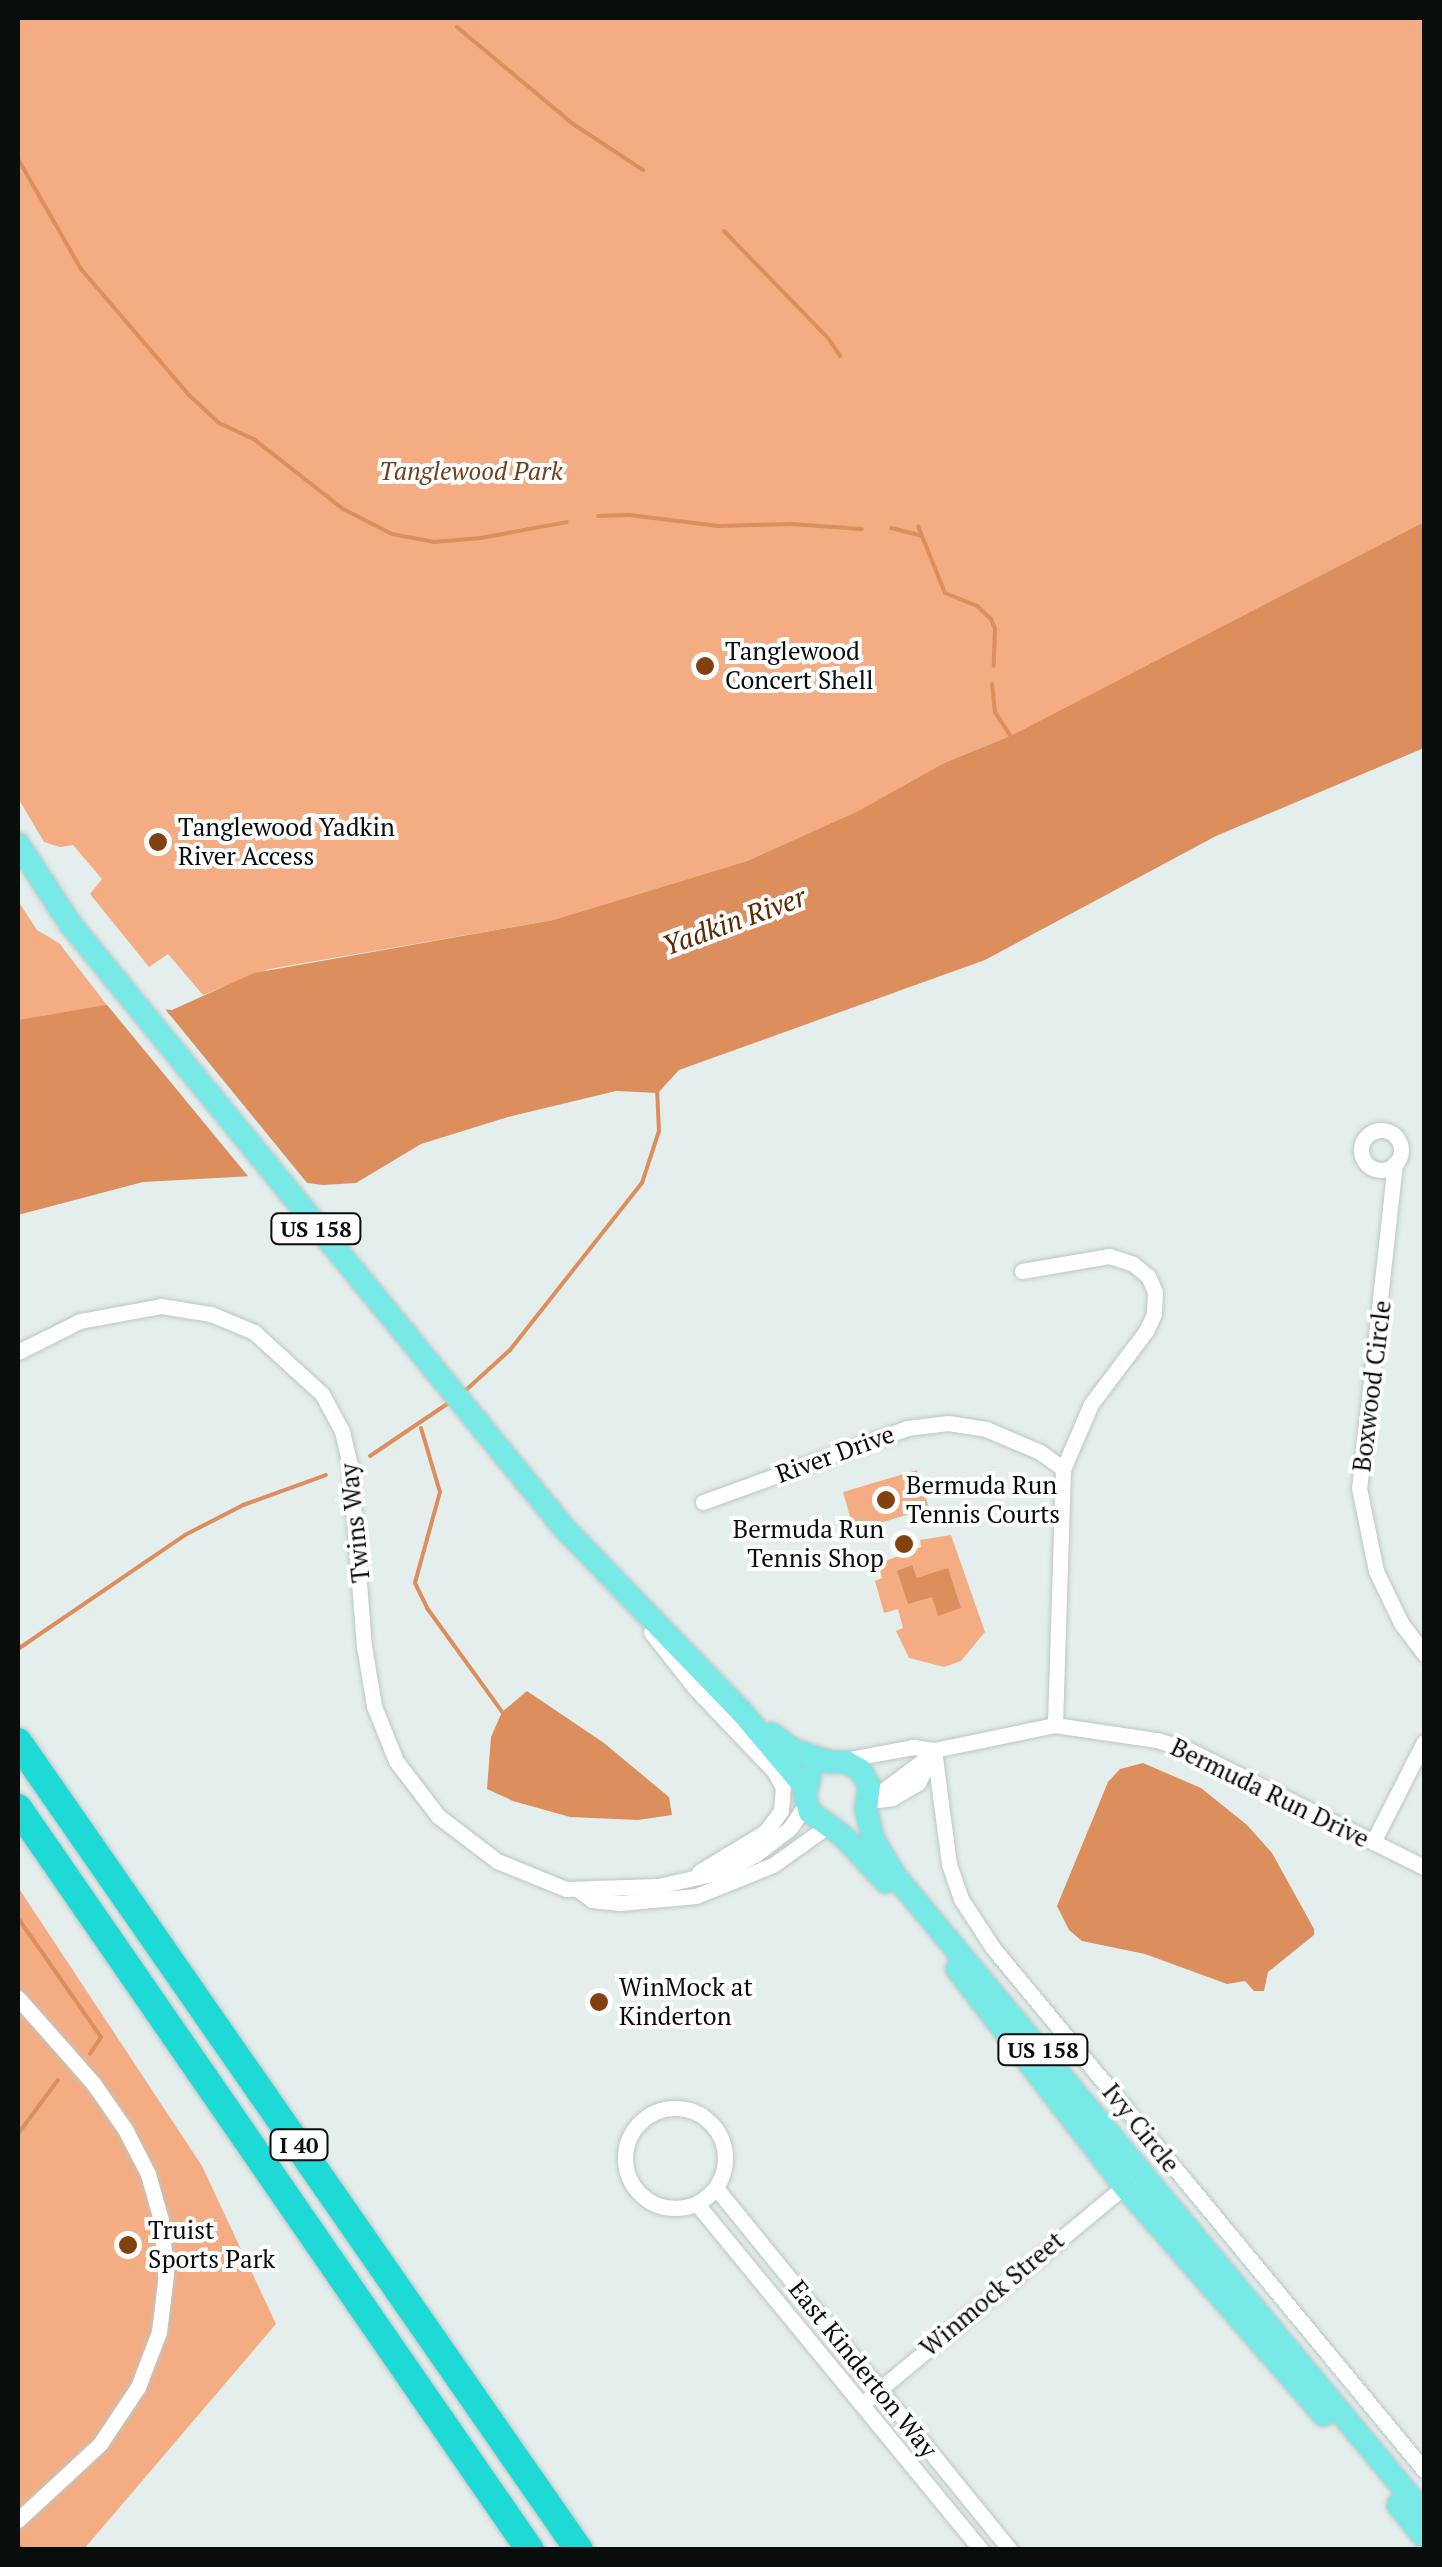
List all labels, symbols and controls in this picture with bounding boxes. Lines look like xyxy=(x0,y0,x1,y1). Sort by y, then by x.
park label: Tanglewood Park xyxy=(379,456,563,486)
place label: Tanglewood Concert Shell xyxy=(725,637,874,696)
marker: Tanglewood Concert Shell xyxy=(694,655,716,677)
place label: Tanglewood Yadkin River Access xyxy=(178,813,395,872)
marker: Tanglewood Yadkin River Access xyxy=(147,831,169,853)
water label: Yadkin River xyxy=(658,880,810,962)
road number: US 158 xyxy=(268,1212,364,1246)
street label: Boxwood Circle xyxy=(1347,1299,1397,1473)
street label: River Drive xyxy=(772,1419,898,1489)
street label: Twins Way xyxy=(334,1462,376,1584)
place label: Bermuda Run Tennis Courts xyxy=(906,1471,1060,1530)
marker: Bermuda Run Tennis Courts xyxy=(875,1489,897,1511)
place label: Bermuda Run Tennis Shop xyxy=(733,1515,884,1574)
marker: Bermuda Run Tennis Shop xyxy=(893,1533,915,1555)
street label: Bermuda Run Drive xyxy=(1166,1732,1374,1854)
place label: WinMock at Kinderton xyxy=(619,1973,753,2032)
marker: WinMock at Kinderton xyxy=(588,1991,610,2013)
road number: US 158 xyxy=(996,2033,1090,2067)
street label: Ivy Circle xyxy=(1096,2077,1186,2179)
road number: I 40 xyxy=(269,2128,329,2162)
place label: Truist Sports Park xyxy=(148,2216,275,2275)
street label: Winmock Street xyxy=(914,2225,1070,2363)
marker: Truist Sports Park xyxy=(117,2234,139,2256)
street label: East Kinderton Way xyxy=(782,2274,944,2464)

